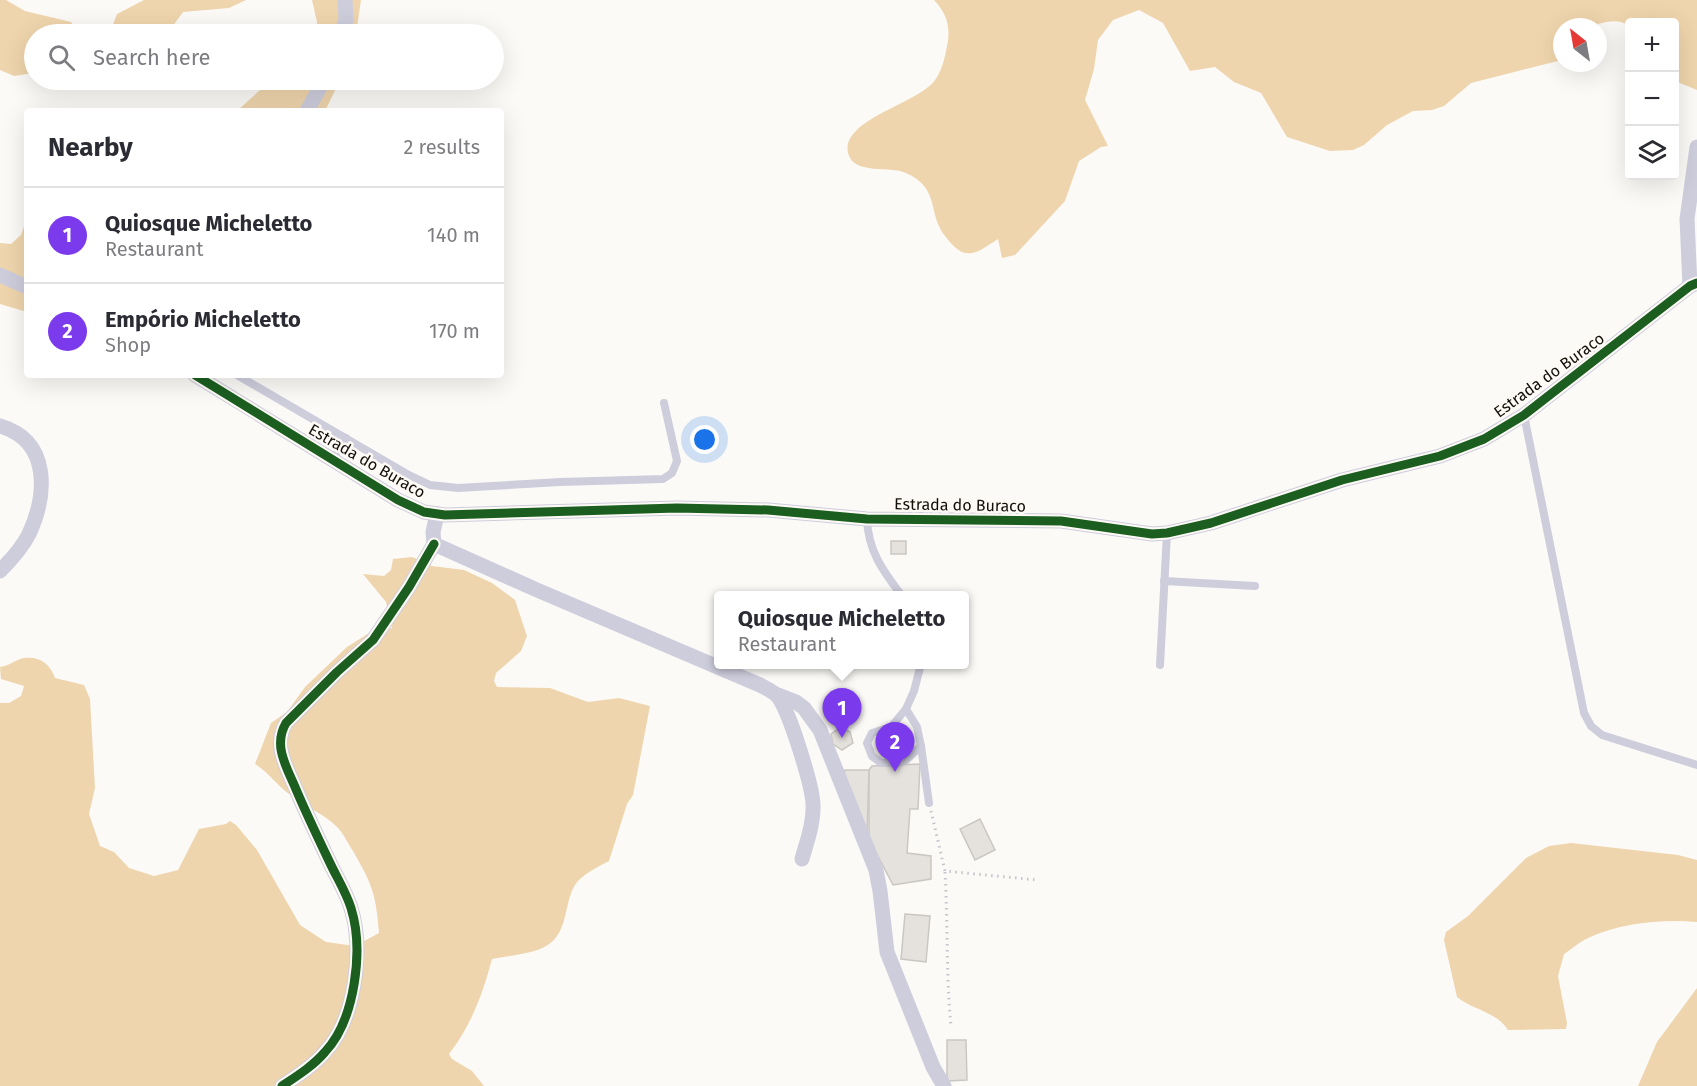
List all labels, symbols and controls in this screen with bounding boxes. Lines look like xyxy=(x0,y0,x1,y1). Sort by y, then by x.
north arrow xyxy=(1553,18,1607,72)
map controls xyxy=(1625,18,1679,180)
button: + xyxy=(1625,18,1679,72)
search box xyxy=(24,24,504,90)
icon: search xyxy=(45,41,78,74)
text: Search here xyxy=(93,44,211,71)
button: − xyxy=(1625,72,1679,126)
button: layers xyxy=(1625,126,1679,180)
text: Nearby xyxy=(48,132,133,163)
text: 2 results xyxy=(403,135,480,159)
text: Quiosque Micheletto xyxy=(105,210,312,237)
text: 1 xyxy=(63,223,72,247)
text: 140 m xyxy=(427,223,480,247)
text: Restaurant xyxy=(105,237,203,261)
text: Empório Micheletto xyxy=(105,306,301,333)
text: 2 xyxy=(62,319,73,343)
text: 170 m xyxy=(429,319,480,343)
street label: Estrada do Buraco xyxy=(1490,329,1608,421)
text: Shop xyxy=(105,333,151,357)
street label: Estrada do Buraco xyxy=(305,420,429,502)
your location xyxy=(690,425,719,454)
street label: Estrada do Buraco xyxy=(894,494,1026,516)
popup xyxy=(714,591,969,669)
text: Quiosque Micheletto xyxy=(738,605,945,632)
text: Restaurant xyxy=(738,632,836,656)
pin: 1 xyxy=(822,688,862,738)
pin: 2 xyxy=(876,722,914,772)

